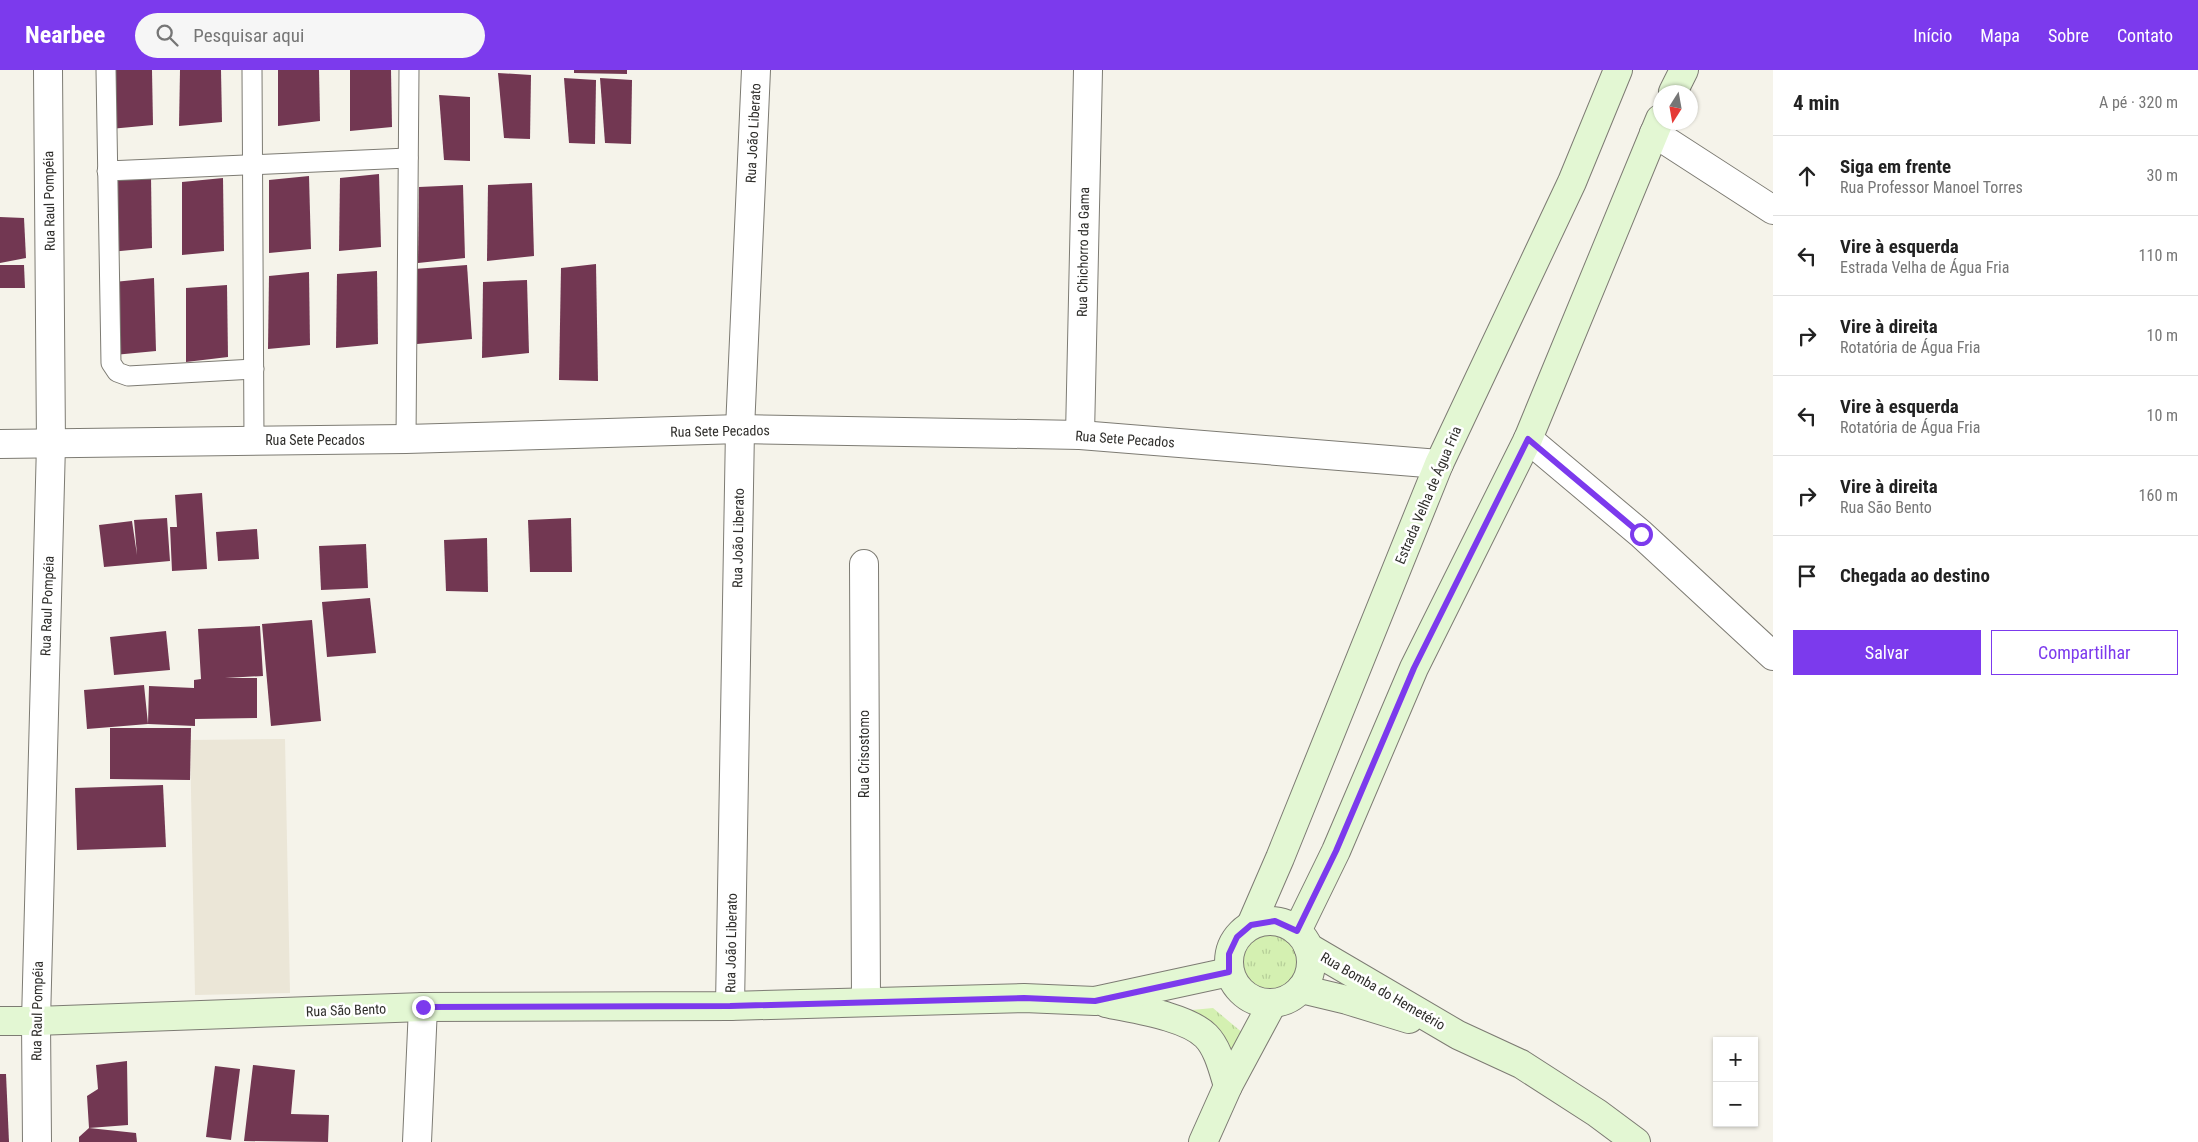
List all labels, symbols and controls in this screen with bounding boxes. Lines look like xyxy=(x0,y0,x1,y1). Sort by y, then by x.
search box xyxy=(135,13,485,58)
text: Nearbee xyxy=(25,21,105,49)
icon: search xyxy=(153,21,181,49)
text: Pesquisar aqui xyxy=(193,24,304,47)
text: Início xyxy=(1913,25,1952,46)
text: Mapa xyxy=(1980,25,2020,46)
text: Sobre xyxy=(2048,25,2089,46)
text: Contato xyxy=(2117,25,2173,46)
street label: Rua João Liberato xyxy=(742,83,764,183)
north arrow xyxy=(1653,85,1698,130)
text: 4 min xyxy=(1793,91,1840,115)
text: A pé · 320 m xyxy=(2099,93,2178,112)
street label: Rua Raul Pompéia xyxy=(40,151,58,251)
text: Siga em frente xyxy=(1840,155,1951,178)
icon: ahead xyxy=(1793,162,1821,190)
text: 30 m xyxy=(2146,166,2178,185)
text: Rua Professor Manoel Torres xyxy=(1840,178,2023,197)
street label: Rua Chichorro da Gama xyxy=(1074,187,1092,317)
text: Vire à esquerda xyxy=(1840,235,1959,258)
icon: left xyxy=(1793,242,1821,270)
text: 110 m xyxy=(2139,246,2178,265)
text: Estrada Velha de Água Fria xyxy=(1840,258,2009,277)
text: Vire à direita xyxy=(1840,315,1938,338)
icon: right xyxy=(1793,322,1821,350)
text: 10 m xyxy=(2146,326,2178,345)
text: Rotatória de Água Fria xyxy=(1840,338,1980,357)
text: Vire à esquerda xyxy=(1840,395,1959,418)
icon: left xyxy=(1793,402,1821,430)
text: 10 m xyxy=(2146,406,2178,425)
text: Rotatória de Água Fria xyxy=(1840,418,1980,437)
street label: Rua Sete Pecados xyxy=(670,422,770,440)
street label: Estrada Velha de Água Fria xyxy=(1391,423,1464,566)
street label: Rua Sete Pecados xyxy=(1075,428,1175,450)
street label: Rua Sete Pecados xyxy=(265,432,365,448)
text: Vire à direita xyxy=(1840,475,1938,498)
icon: right xyxy=(1793,482,1821,510)
text: 160 m xyxy=(2139,486,2178,505)
street label: Rua João Liberato xyxy=(729,488,747,588)
text: Rua São Bento xyxy=(1840,498,1932,517)
route start xyxy=(1630,523,1653,546)
street label: Rua Raul Pompéia xyxy=(37,556,57,656)
icon: arrive xyxy=(1793,562,1821,590)
text: Chegada ao destino xyxy=(1840,564,1990,587)
button: Salvar xyxy=(1793,630,1981,675)
button: Compartilhar xyxy=(1991,630,2178,675)
street label: Rua Crisostomo xyxy=(856,710,872,798)
street label: Rua João Liberato xyxy=(722,893,740,993)
street label: Rua Bomba do Hemetério xyxy=(1318,949,1448,1033)
street label: Rua Raul Pompéia xyxy=(28,961,46,1061)
route end xyxy=(412,996,435,1019)
street label: Rua São Bento xyxy=(306,1001,386,1019)
map controls xyxy=(1713,1037,1758,1127)
button: + xyxy=(1713,1037,1758,1082)
button: − xyxy=(1713,1082,1758,1127)

